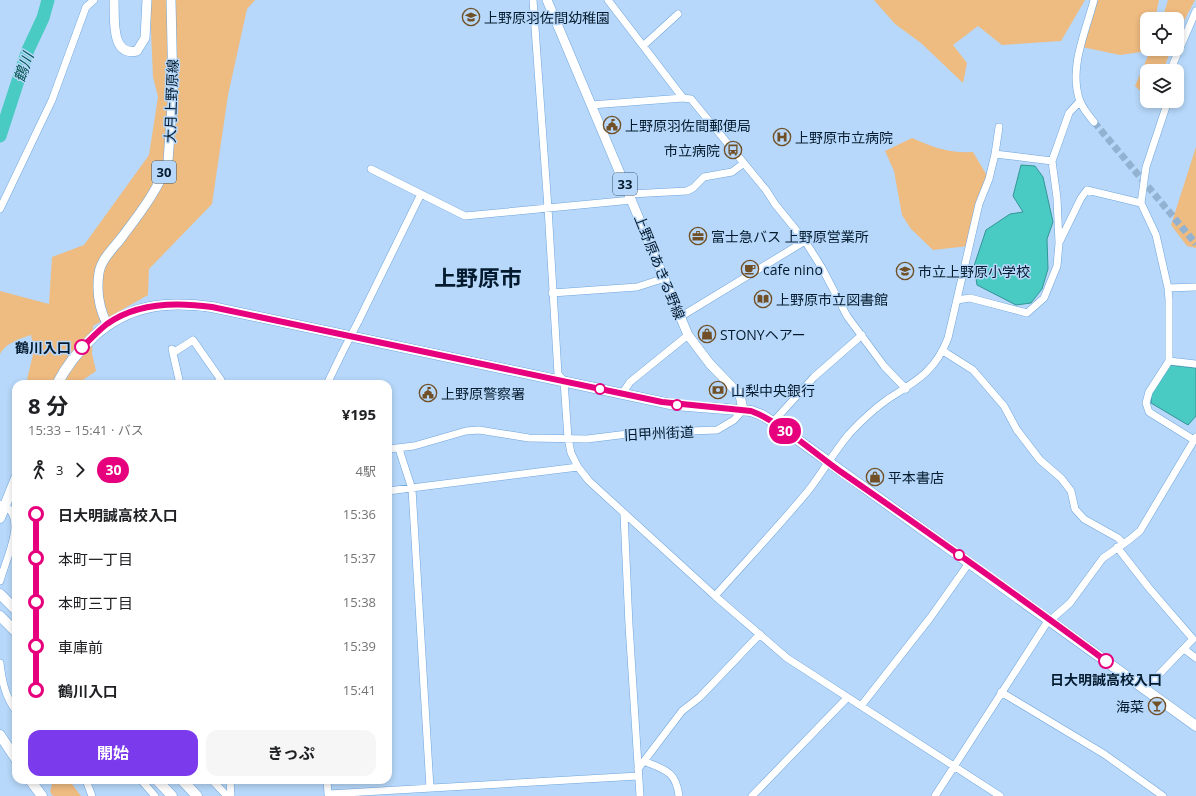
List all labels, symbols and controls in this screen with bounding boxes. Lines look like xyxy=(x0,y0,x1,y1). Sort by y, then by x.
school or university icon: 上野原羽佐間幼稚園 xyxy=(461,7,481,27)
place label: 上野原羽佐間幼稚園 xyxy=(484,8,610,27)
map controls xyxy=(1140,12,1184,108)
button: locate xyxy=(1140,12,1184,56)
water label: 鶴川 xyxy=(9,48,38,84)
street label: 大月上野原線 xyxy=(160,59,182,143)
button: layers xyxy=(1140,64,1184,108)
public building icon: 上野原羽佐間郵便局 xyxy=(602,115,622,135)
place label: 上野原羽佐間郵便局 xyxy=(625,116,751,135)
hospital icon: 上野原市立病院 xyxy=(772,127,792,147)
place label: 上野原市立病院 xyxy=(795,128,893,147)
bus stop icon: 市立病院 xyxy=(723,140,743,160)
place label: 市立病院 xyxy=(664,141,720,160)
road number: 30 xyxy=(152,161,176,183)
road number: 33 xyxy=(613,173,637,195)
street label: 上野原あきる野線 xyxy=(630,212,690,322)
office icon: 富士急バス 上野原営業所 xyxy=(688,226,708,246)
place label: 富士急バス 上野原営業所 xyxy=(711,227,869,246)
cafe icon: cafe nino xyxy=(740,259,760,279)
place label: cafe nino xyxy=(763,260,823,279)
school or university icon: 市立上野原小学校 xyxy=(895,261,915,281)
district label: 上野原市 xyxy=(434,262,522,292)
place label: 市立上野原小学校 xyxy=(918,262,1030,281)
library icon: 上野原市立図書館 xyxy=(753,289,773,309)
place label: 上野原市立図書館 xyxy=(776,290,888,309)
shop icon: STONYヘアー xyxy=(697,324,717,344)
place label: STONYヘアー xyxy=(720,325,806,344)
place label: 鶴川入口 xyxy=(15,338,71,357)
marker: 鶴川入口 xyxy=(74,339,90,355)
bank icon: 山梨中央銀行 xyxy=(708,380,728,400)
place label: 山梨中央銀行 xyxy=(731,381,815,400)
public building icon: 上野原警察署 xyxy=(418,383,438,403)
unlabelled marker xyxy=(594,383,606,395)
place label: 上野原警察署 xyxy=(441,384,525,403)
text: 8 分 xyxy=(28,390,68,420)
unlabelled marker xyxy=(671,399,683,411)
text: ¥195 xyxy=(342,404,376,424)
line badge: 30 xyxy=(767,418,803,444)
text: 15:33 – 15:41 · バス xyxy=(28,421,144,439)
text: 30 xyxy=(777,421,793,440)
street label: 旧甲州街道 xyxy=(624,422,694,444)
icon: walk xyxy=(28,459,50,481)
icon: forward xyxy=(69,459,91,481)
text: 30 xyxy=(105,460,121,479)
text: 3 xyxy=(56,461,63,479)
text: 4駅 xyxy=(356,462,376,480)
shop icon: 平本書店 xyxy=(865,467,885,487)
place label: 平本書店 xyxy=(888,468,944,487)
text: 日大明誠高校入口 xyxy=(58,505,178,525)
text: 15:36 xyxy=(343,505,376,523)
text: 本町一丁目 xyxy=(58,549,133,569)
text: 15:37 xyxy=(343,549,376,567)
unlabelled marker xyxy=(953,549,965,561)
text: 本町三丁目 xyxy=(58,593,133,613)
text: 15:38 xyxy=(343,593,376,611)
text: 車庫前 xyxy=(58,637,103,657)
text: 15:39 xyxy=(343,637,376,655)
marker: 日大明誠高校入口 xyxy=(1098,653,1114,669)
place label: 日大明誠高校入口 xyxy=(1050,670,1162,689)
text: 鶴川入口 xyxy=(58,681,118,701)
text: 15:41 xyxy=(343,681,376,699)
bar icon: 海菜 xyxy=(1147,696,1167,716)
place label: 海菜 xyxy=(1116,697,1144,716)
button: 開始 xyxy=(28,730,198,776)
button: きっぷ xyxy=(206,730,376,776)

